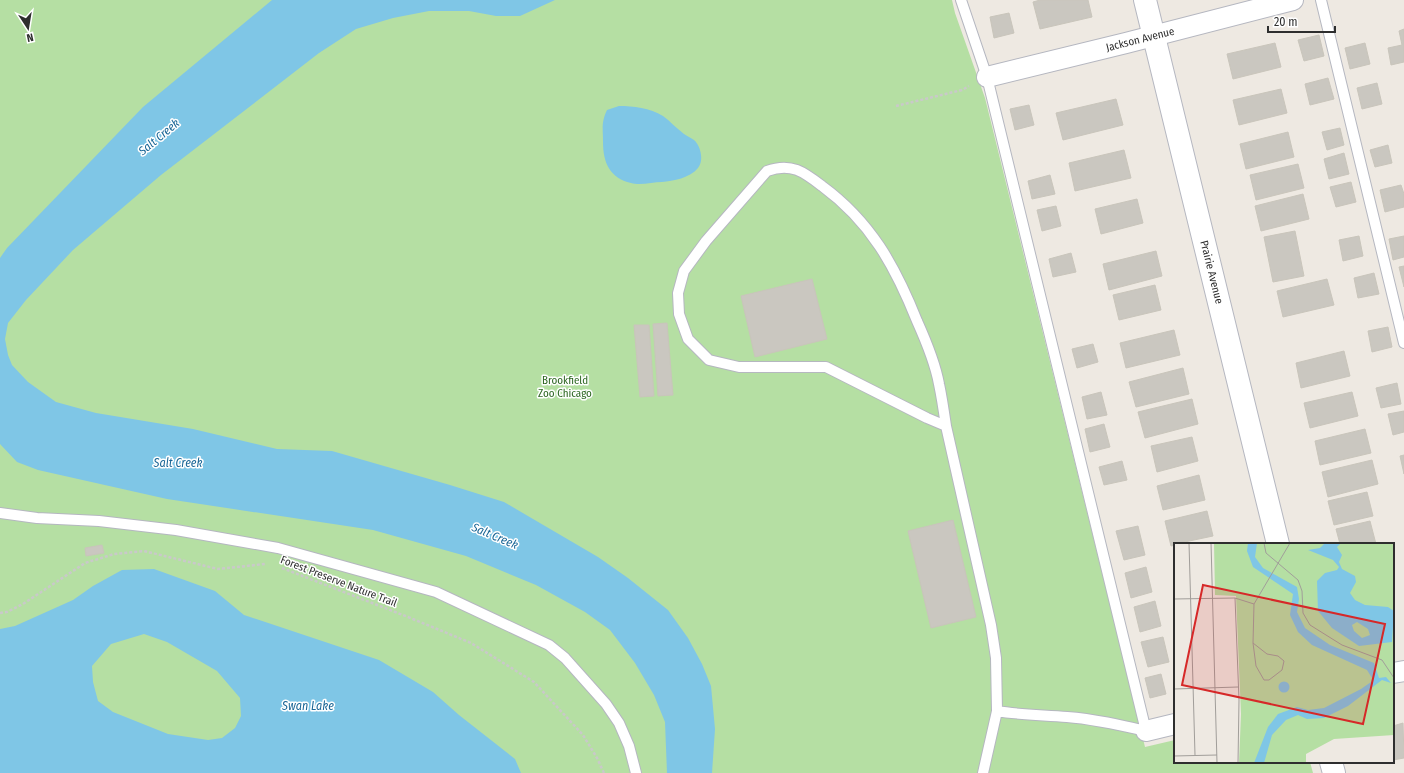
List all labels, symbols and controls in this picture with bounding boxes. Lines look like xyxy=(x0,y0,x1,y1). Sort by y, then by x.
north arrow xyxy=(8,8,48,48)
scale bar xyxy=(1268,8,1335,34)
text: 20 m xyxy=(1274,15,1298,29)
street label: Jackson Avenue xyxy=(1105,25,1176,54)
text: N xyxy=(25,30,35,44)
water label: Salt Creek xyxy=(135,116,182,159)
street label: Prairie Avenue xyxy=(1197,239,1226,305)
park label: Brookfield Zoo Chicago xyxy=(538,374,592,400)
water label: Salt Creek xyxy=(153,456,202,470)
water label: Salt Creek xyxy=(469,520,520,552)
inset map xyxy=(1174,543,1394,763)
street label: Forest Preserve Nature Trail xyxy=(279,553,399,610)
water label: Swan Lake xyxy=(281,699,334,713)

